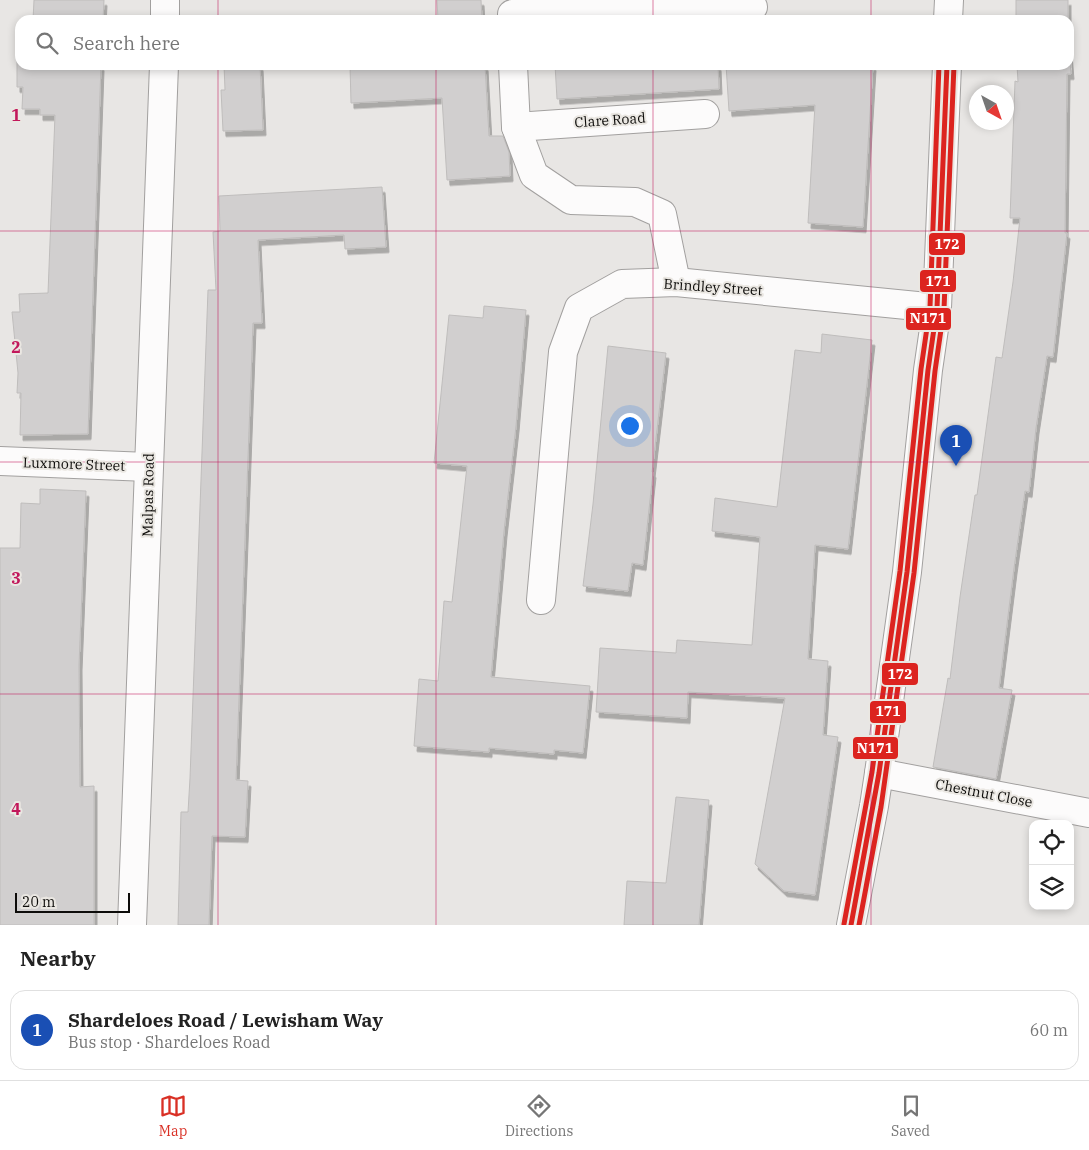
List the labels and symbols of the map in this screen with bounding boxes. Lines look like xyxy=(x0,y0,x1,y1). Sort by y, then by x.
north arrow xyxy=(969,85,1014,130)
text: 1 xyxy=(11,105,21,125)
street label: Clare Road xyxy=(574,109,647,131)
line badge: 172 xyxy=(928,232,966,256)
text: 172 xyxy=(934,235,960,253)
line badge: 171 xyxy=(919,269,957,293)
text: 171 xyxy=(925,272,951,290)
street label: Brindley Street xyxy=(663,275,763,299)
line badge: N171 xyxy=(905,307,952,331)
text: N171 xyxy=(910,309,946,327)
text: 2 xyxy=(11,337,21,357)
your location xyxy=(617,413,643,439)
pin: 1 xyxy=(940,425,972,466)
street label: Malpas Road xyxy=(138,452,158,537)
street label: Luxmore Street xyxy=(23,453,125,475)
text: 3 xyxy=(11,568,21,588)
line badge: 172 xyxy=(881,662,919,686)
text: 172 xyxy=(887,665,913,683)
line badge: 171 xyxy=(869,700,907,724)
text: 171 xyxy=(875,702,901,720)
line badge: N171 xyxy=(852,736,899,760)
text: N171 xyxy=(857,739,893,757)
street label: Chestnut Close xyxy=(934,775,1034,811)
text: 4 xyxy=(11,799,21,819)
scale bar xyxy=(15,890,130,913)

